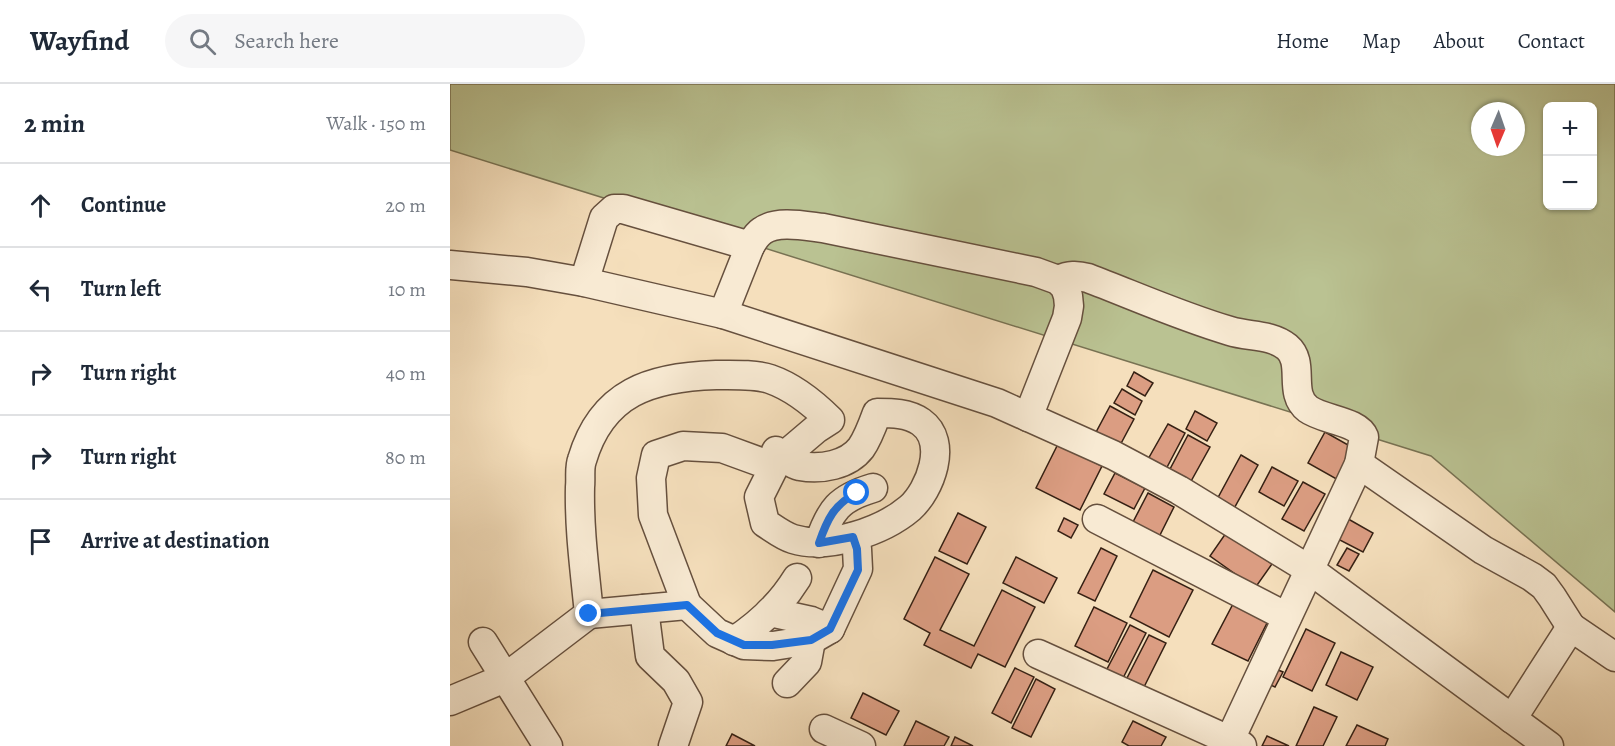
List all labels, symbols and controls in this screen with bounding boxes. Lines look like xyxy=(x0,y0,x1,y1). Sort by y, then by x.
search box xyxy=(165,14,585,68)
text: Wayfind xyxy=(30,22,129,60)
icon: search xyxy=(186,25,219,58)
text: Search here xyxy=(234,26,339,56)
text: Home xyxy=(1276,27,1329,55)
text: Map xyxy=(1362,27,1400,55)
text: About xyxy=(1433,27,1485,55)
text: Contact xyxy=(1518,27,1585,55)
north arrow xyxy=(1471,102,1525,156)
map controls xyxy=(1543,102,1597,210)
button: + xyxy=(1543,102,1597,156)
text: 2 min xyxy=(24,106,85,141)
text: Walk · 150 m xyxy=(326,110,426,137)
button: − xyxy=(1543,156,1597,210)
icon: ahead xyxy=(24,189,57,222)
text: Continue xyxy=(81,190,166,220)
text: 20 m xyxy=(385,192,426,219)
icon: left xyxy=(24,273,57,306)
text: Turn left xyxy=(81,274,161,304)
text: 10 m xyxy=(388,276,426,303)
icon: right xyxy=(24,357,57,390)
text: Turn right xyxy=(81,358,177,388)
text: 40 m xyxy=(386,360,426,387)
icon: right xyxy=(24,441,57,474)
text: Turn right xyxy=(81,442,177,472)
text: 80 m xyxy=(385,444,426,471)
route start xyxy=(843,479,869,505)
icon: arrive xyxy=(24,525,57,558)
text: Arrive at destination xyxy=(81,526,270,556)
route end xyxy=(575,600,601,626)

